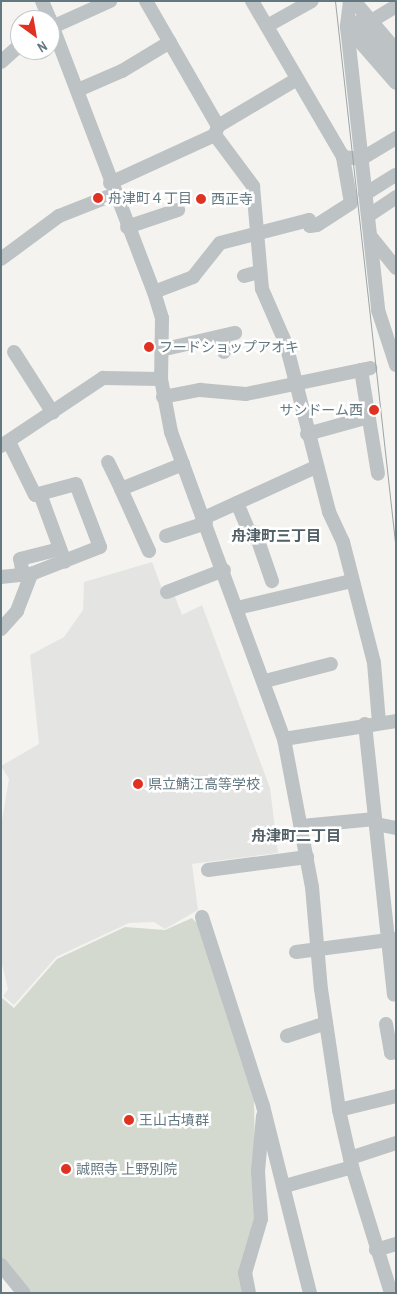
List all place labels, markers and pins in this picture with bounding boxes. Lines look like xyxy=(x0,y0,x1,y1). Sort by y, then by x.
place label: 舟津町４丁目 xyxy=(108,190,192,206)
place label: 西正寺 xyxy=(211,191,253,207)
marker: 舟津町４丁目 xyxy=(92,192,104,204)
marker: 西正寺 xyxy=(195,193,207,205)
place label: フードショップアオキ xyxy=(159,339,299,355)
marker: フードショップアオキ xyxy=(143,341,155,353)
place label: サンドーム西 xyxy=(279,402,363,418)
marker: サンドーム西 xyxy=(367,403,381,417)
place label: 県立鯖江高等学校 xyxy=(148,776,260,792)
marker: 県立鯖江高等学校 xyxy=(132,778,144,790)
place label: 王山古墳群 xyxy=(139,1112,209,1128)
marker: 王山古墳群 xyxy=(123,1114,135,1126)
place label: 誠照寺 上野別院 xyxy=(76,1161,177,1177)
marker: 誠照寺 上野別院 xyxy=(60,1163,72,1175)

